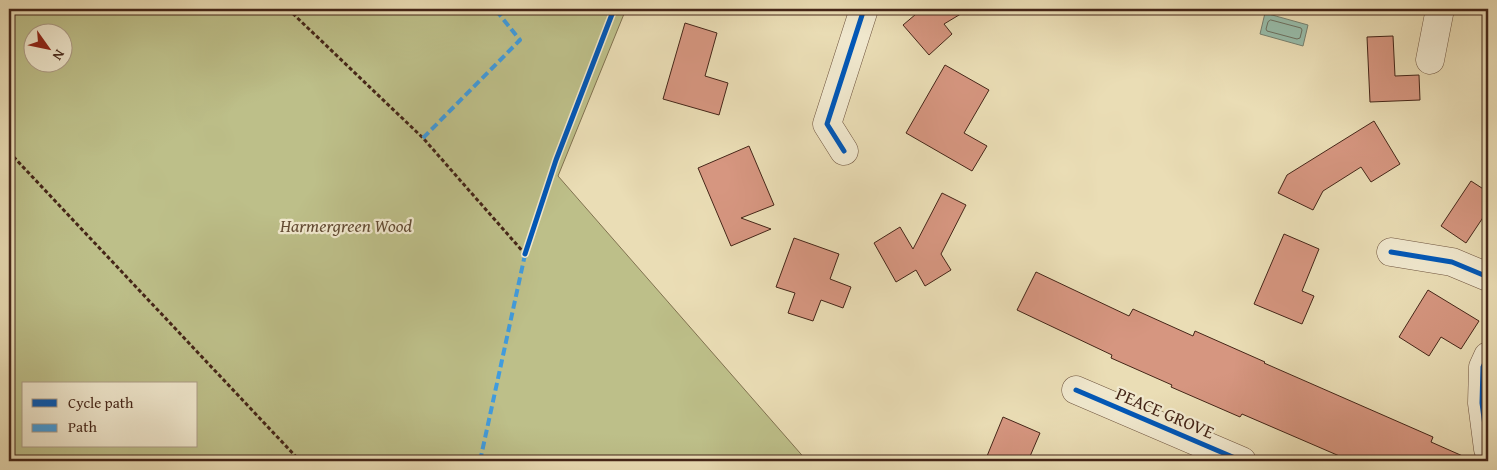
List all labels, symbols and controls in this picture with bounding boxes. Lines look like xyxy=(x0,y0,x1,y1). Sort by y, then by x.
north arrow xyxy=(22,22,72,72)
text: N xyxy=(48,46,70,65)
park label: Harmergreen Wood xyxy=(279,212,412,239)
street label: PEACE GROVE xyxy=(1112,380,1219,445)
legend xyxy=(22,382,198,448)
text: Cycle path xyxy=(68,392,134,413)
text: Path xyxy=(68,416,97,437)

